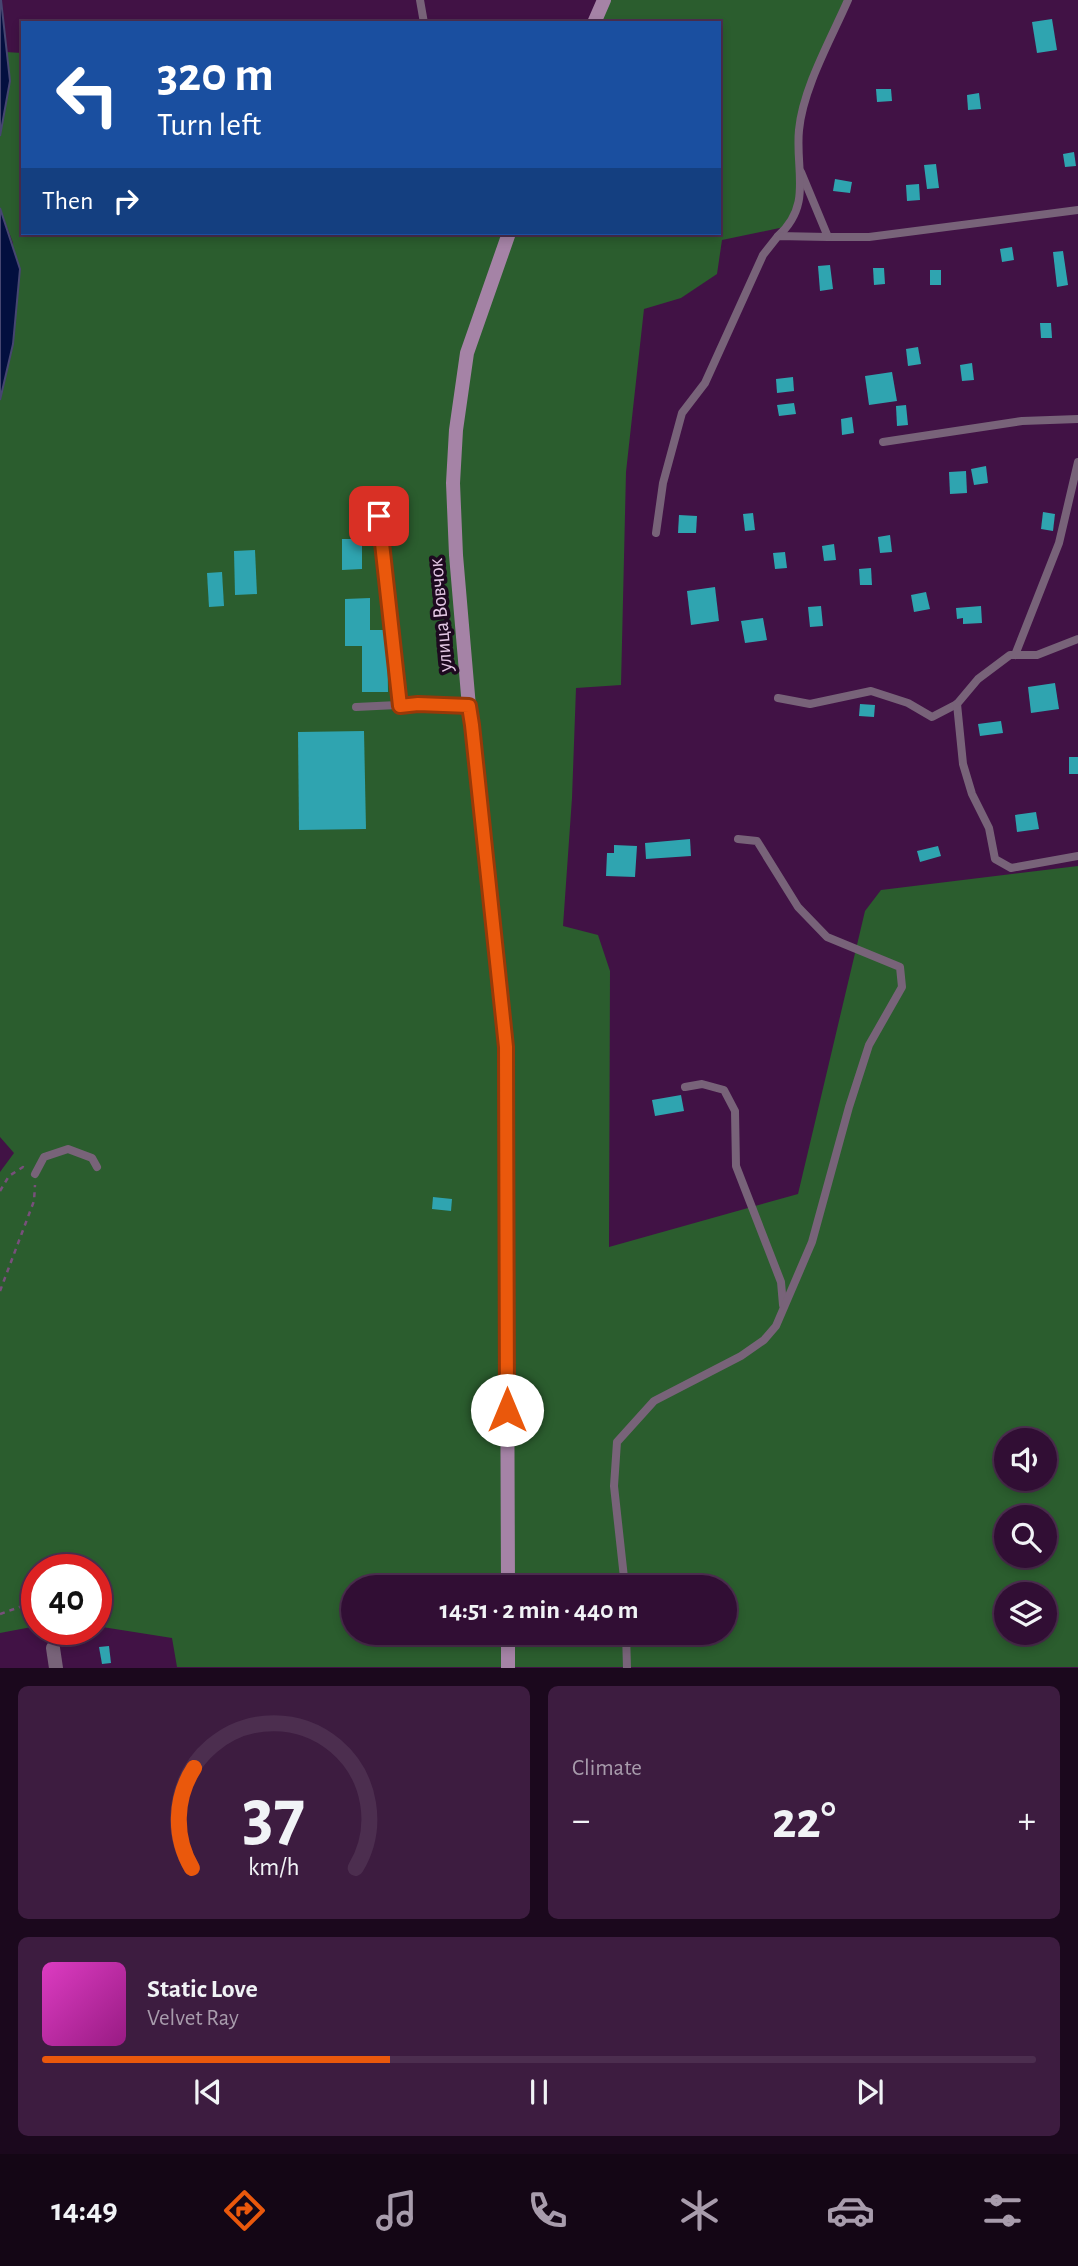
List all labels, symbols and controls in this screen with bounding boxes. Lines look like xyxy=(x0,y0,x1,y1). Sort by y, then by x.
icon: left xyxy=(42,49,133,140)
text: 320 m xyxy=(157,51,274,100)
text: Turn left xyxy=(157,109,261,141)
icon: right xyxy=(107,182,145,220)
text: Then xyxy=(42,188,93,214)
pin xyxy=(349,486,409,546)
icon: arrive xyxy=(360,497,398,535)
street label: улица Вовчок xyxy=(425,557,456,674)
position arrow xyxy=(470,1373,544,1447)
map controls xyxy=(994,1428,1057,1645)
button: sound xyxy=(994,1428,1057,1491)
button: search xyxy=(994,1505,1057,1568)
speed limit sign: 40 xyxy=(21,1554,112,1645)
button: layers xyxy=(994,1582,1057,1645)
text: 14:51 · 2 min · 440 m xyxy=(440,1597,638,1623)
text: Climate xyxy=(572,1757,642,1780)
text: 37 xyxy=(243,1781,305,1854)
text: 22° xyxy=(772,1795,836,1847)
text: − xyxy=(572,1802,590,1840)
text: + xyxy=(1018,1802,1036,1840)
text: km/h xyxy=(248,1855,300,1880)
text: Static Love xyxy=(147,1976,258,2002)
text: Velvet Ray xyxy=(147,2007,239,2030)
icon: previous xyxy=(189,2073,227,2111)
icon: pause xyxy=(520,2073,558,2111)
icon: next xyxy=(851,2073,889,2111)
icon: directions xyxy=(220,2186,269,2235)
icon: music xyxy=(372,2186,421,2235)
icon: phone xyxy=(523,2186,572,2235)
icon: climate xyxy=(675,2186,724,2235)
icon: car xyxy=(826,2186,875,2235)
icon: filters xyxy=(978,2186,1027,2235)
text: 14:49 xyxy=(51,2194,118,2226)

